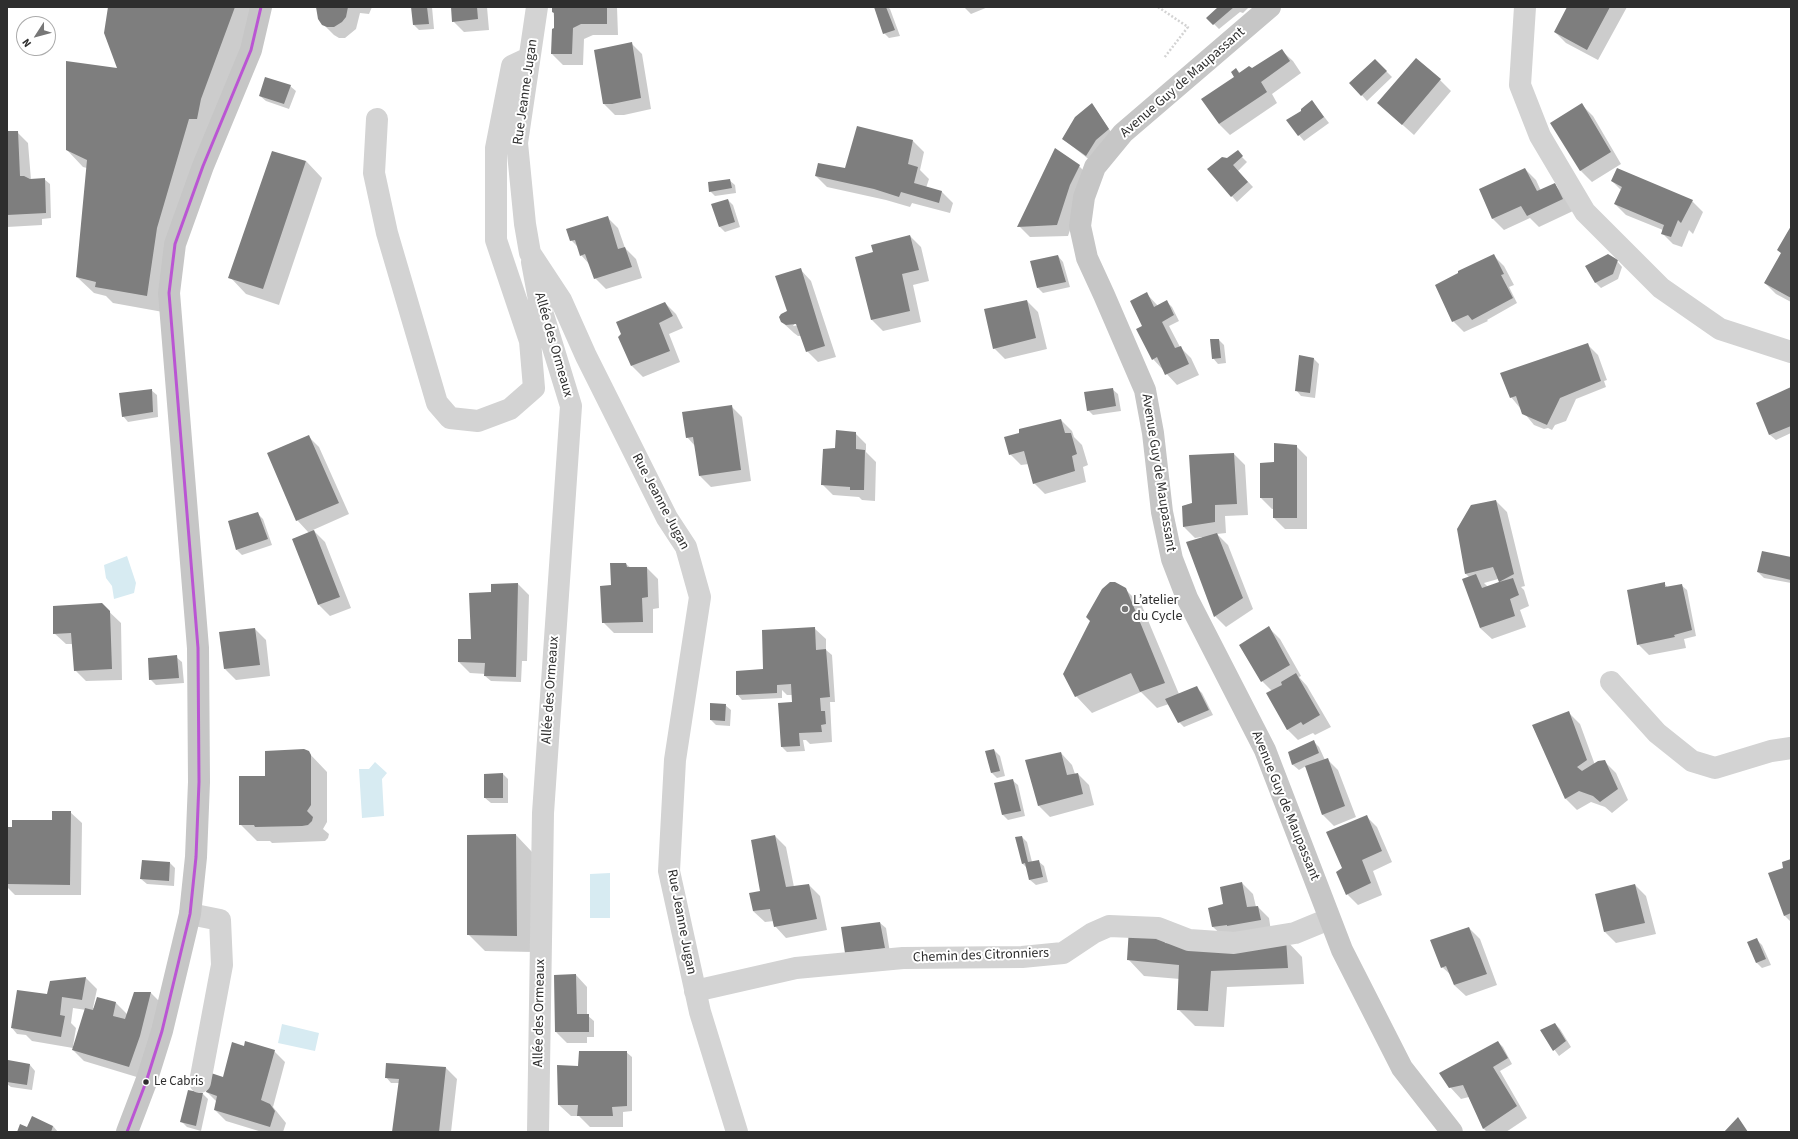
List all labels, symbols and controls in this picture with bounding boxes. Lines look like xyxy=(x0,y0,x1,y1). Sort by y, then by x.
north arrow xyxy=(16,16,56,56)
street label: Avenue Guy de Maupassant xyxy=(1117,24,1249,142)
text: N xyxy=(18,35,35,50)
street label: Rue Jeanne Jugan xyxy=(510,38,542,146)
street label: Allée des Ormeaux xyxy=(530,291,576,399)
street label: Avenue Guy de Maupassant xyxy=(1137,393,1179,553)
street label: Rue Jeanne Jugan xyxy=(628,451,692,553)
place label: L’atelier du Cycle xyxy=(1133,593,1182,626)
marker: L’atelier du Cycle xyxy=(1120,604,1130,614)
street label: Allée des Ormeaux xyxy=(539,635,563,745)
street label: Avenue Guy de Maupassant xyxy=(1247,729,1323,883)
street label: Rue Jeanne Jugan xyxy=(663,868,699,976)
street label: Chemin des Citronniers xyxy=(913,945,1049,967)
street label: Allée des Ormeaux xyxy=(531,959,549,1067)
place label: Le Cabris xyxy=(154,1074,204,1090)
marker: Le Cabris xyxy=(141,1077,151,1087)

